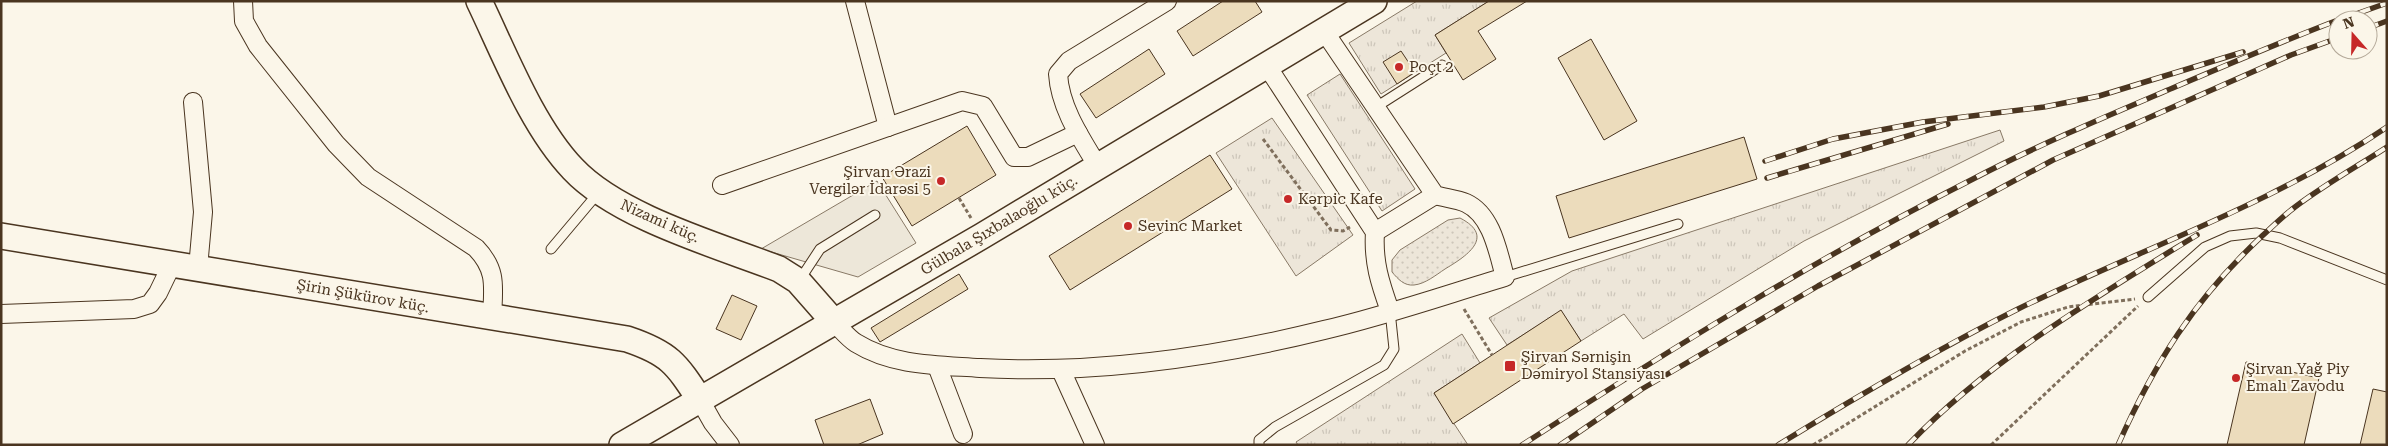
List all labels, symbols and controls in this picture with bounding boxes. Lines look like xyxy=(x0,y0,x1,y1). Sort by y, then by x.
north arrow xyxy=(2328,10,2378,60)
text: N xyxy=(2341,13,2357,32)
place label: Poçt 2 xyxy=(1409,58,1454,76)
marker: Poçt 2 xyxy=(1393,61,1405,73)
place label: Şirvan Ərazi Vergilər İdarəsi 5 xyxy=(809,163,931,198)
street label: Gülbala Şıxbalaoğlu küç. xyxy=(917,171,1081,279)
marker: Şirvan Ərazi Vergilər İdarəsi 5 xyxy=(935,175,947,187)
place label: Kərpic Kafe xyxy=(1298,190,1383,208)
marker: Kərpic Kafe xyxy=(1282,193,1294,205)
street label: Nizami küç. xyxy=(617,195,703,247)
place label: Sevinc Market xyxy=(1138,217,1243,235)
marker: Sevinc Market xyxy=(1122,220,1134,232)
street label: Şirin Şükürov küç. xyxy=(295,275,431,317)
place label: Şirvan Sərnişin Dəmiryol Stansiyası xyxy=(1521,348,1665,383)
marker: Şirvan Sərnişin Dəmiryol Stansiyası xyxy=(1503,359,1517,373)
place label: Şirvan Yağ Piy Emalı Zavodu xyxy=(2246,360,2350,395)
marker: Şirvan Yağ Piy Emalı Zavodu xyxy=(2230,372,2242,384)

